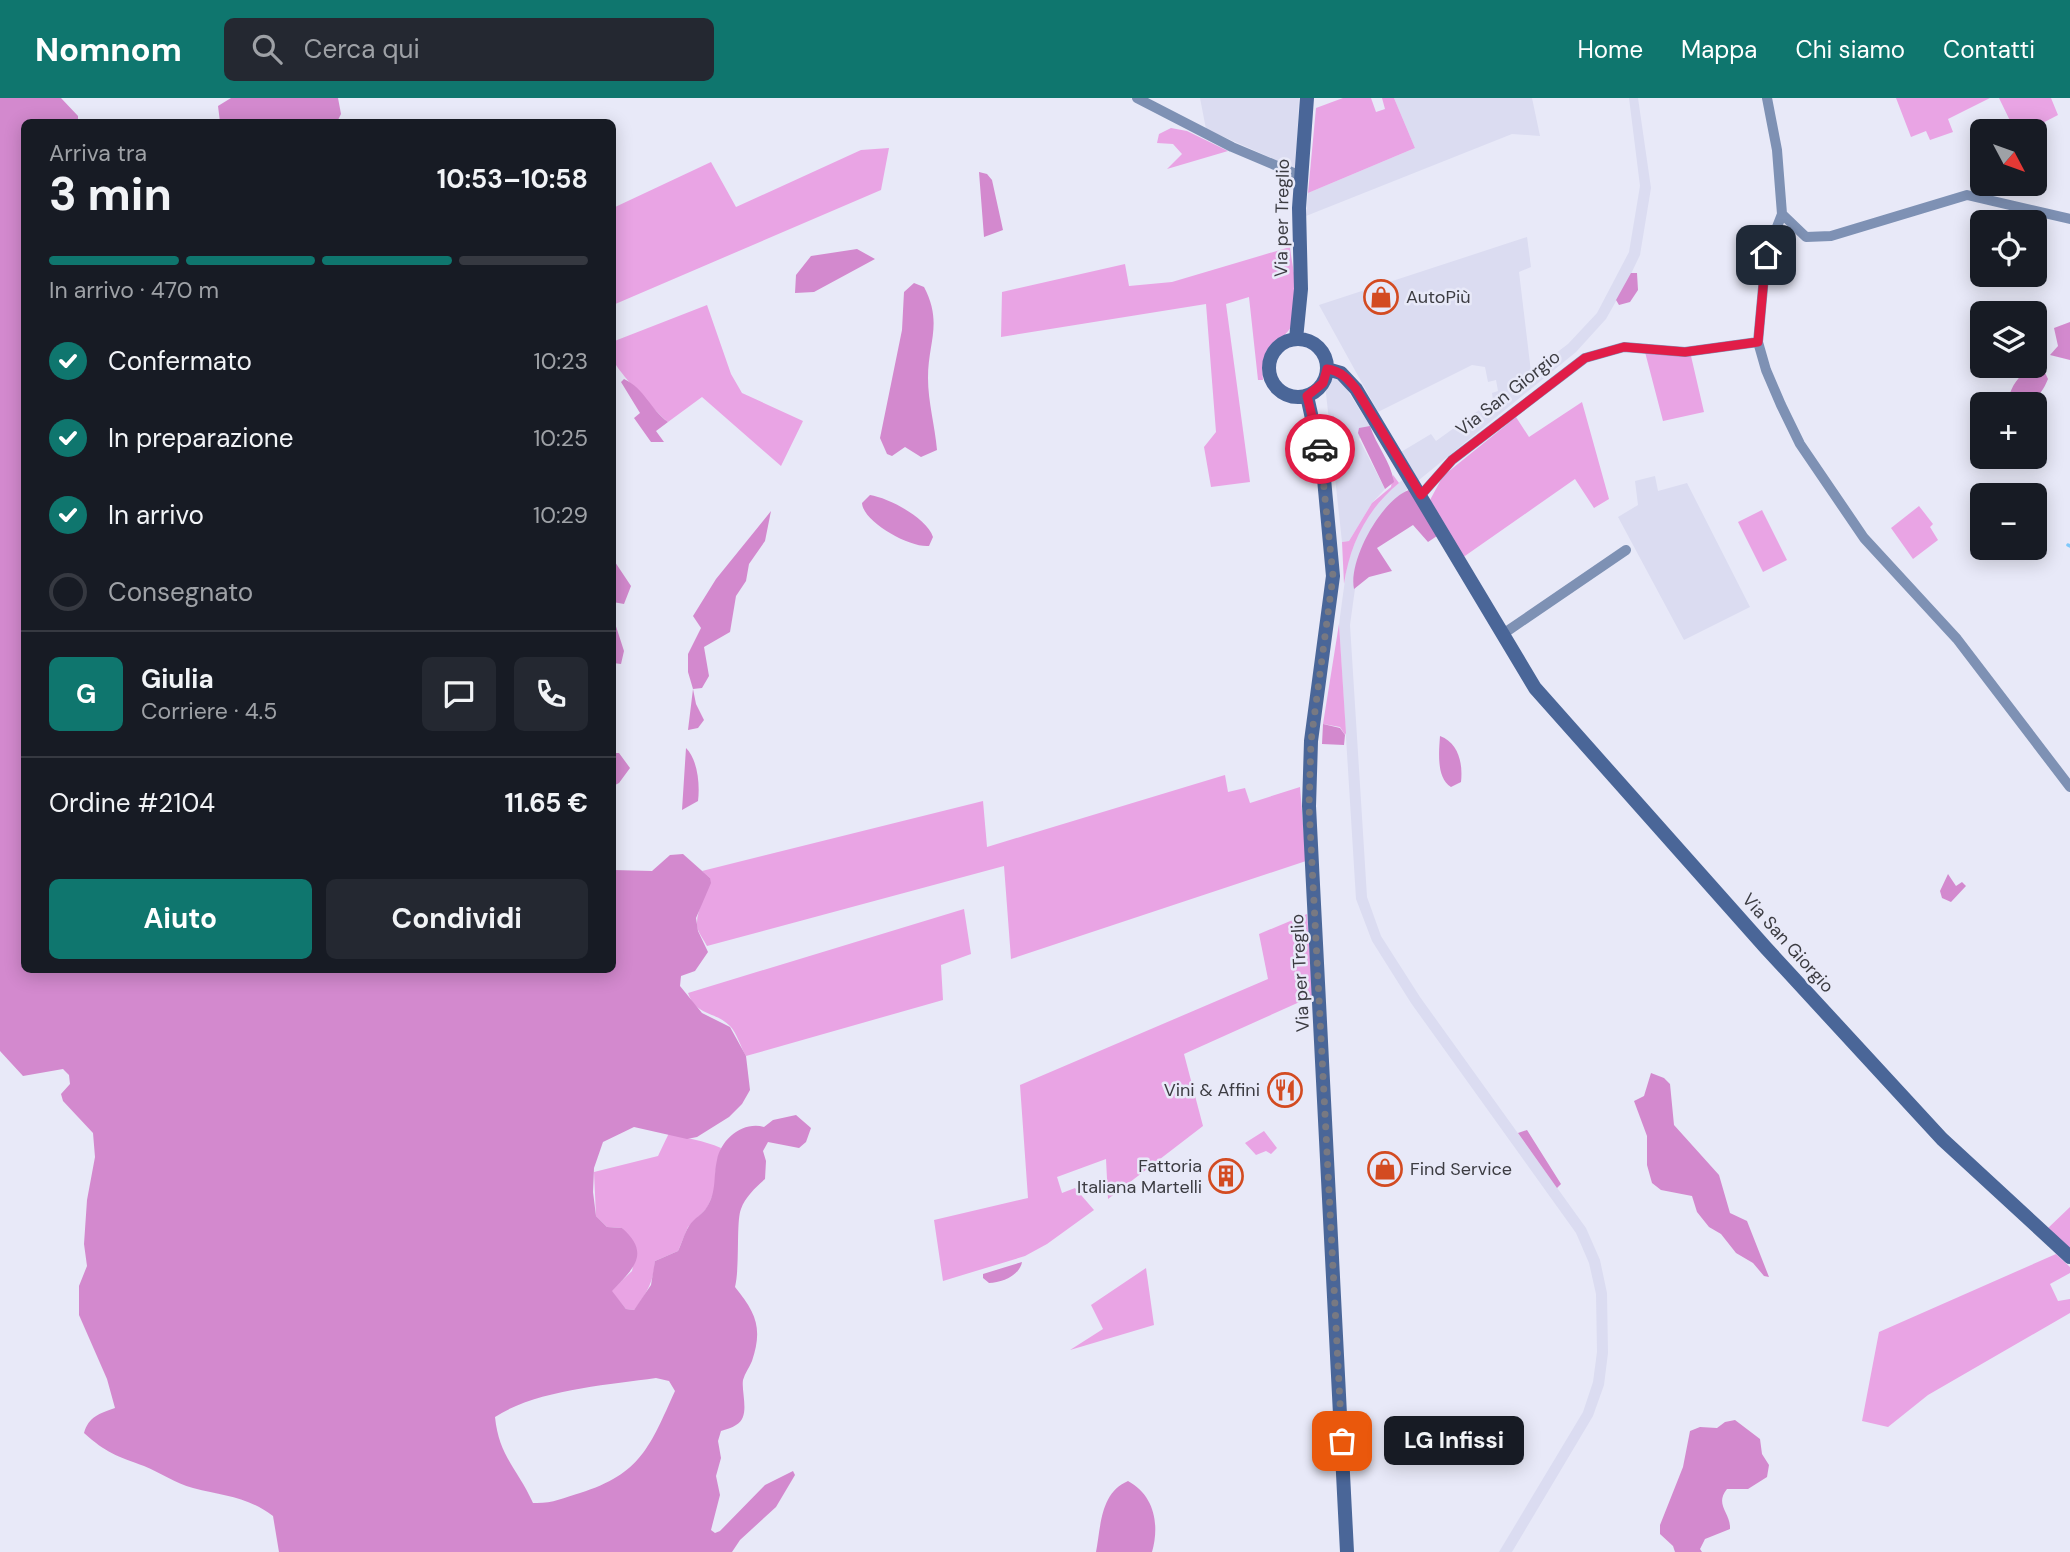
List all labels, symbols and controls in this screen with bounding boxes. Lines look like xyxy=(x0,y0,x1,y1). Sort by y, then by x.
search box xyxy=(224,18,714,81)
text: Nomnom xyxy=(35,28,182,71)
icon: search xyxy=(248,30,286,68)
text: Cerca qui xyxy=(304,32,420,66)
text: Home xyxy=(1577,34,1643,65)
text: Mappa xyxy=(1681,34,1757,65)
text: Chi siamo xyxy=(1795,34,1905,65)
text: Contatti xyxy=(1943,34,2035,65)
north arrow xyxy=(1970,119,2048,196)
map controls xyxy=(1970,119,2047,560)
text: Arriva tra xyxy=(49,138,147,168)
street label: Via per Treglio xyxy=(1269,159,1295,277)
text: 10:53–10:58 xyxy=(437,162,588,196)
text: 3 min xyxy=(49,164,172,224)
button: locate xyxy=(1970,210,2047,287)
pin xyxy=(1736,225,1796,285)
icon: home xyxy=(1747,236,1785,274)
text: In arrivo · 470 m xyxy=(49,275,219,305)
shop icon: AutoPiù xyxy=(1362,278,1400,316)
place label: AutoPiù xyxy=(1406,285,1471,309)
button: layers xyxy=(1970,301,2047,378)
icon: check xyxy=(49,342,87,380)
text: Confermato xyxy=(108,344,252,378)
street label: Via San Giorgio xyxy=(1451,345,1565,441)
text: 10:23 xyxy=(534,346,588,376)
button: + xyxy=(1970,392,2047,469)
courier xyxy=(1285,414,1355,484)
icon: check xyxy=(49,419,87,457)
text: In preparazione xyxy=(108,421,294,455)
text: 10:25 xyxy=(533,423,588,453)
icon: car xyxy=(1301,430,1339,468)
button: − xyxy=(1970,483,2047,560)
icon: check xyxy=(49,496,87,534)
text: In arrivo xyxy=(108,498,204,532)
text: 10:29 xyxy=(533,500,588,530)
text: Consegnato xyxy=(108,575,253,609)
button: chat xyxy=(422,657,496,731)
button: phone xyxy=(514,657,588,731)
text: Giulia xyxy=(141,662,214,696)
text: G xyxy=(76,677,96,711)
text: Corriere · 4.5 xyxy=(141,696,277,726)
text: Ordine #2104 xyxy=(49,786,215,820)
text: 11.65 € xyxy=(505,786,588,820)
button: Aiuto xyxy=(49,879,312,959)
button: Condividi xyxy=(326,879,588,959)
street label: Via San Giorgio xyxy=(1737,888,1839,998)
street label: Via per Treglio xyxy=(1285,913,1315,1033)
restaurant icon: Vini & Affini xyxy=(1266,1071,1304,1109)
place label: Vini & Affini xyxy=(1164,1078,1260,1102)
shop icon: Find Service xyxy=(1366,1150,1404,1188)
place label: Fattoria Italiana Martelli xyxy=(1077,1154,1202,1199)
building icon: Fattoria Italiana Martelli xyxy=(1207,1157,1245,1195)
place label: Find Service xyxy=(1410,1157,1512,1181)
pin xyxy=(1312,1411,1372,1471)
callout: LG Infissi xyxy=(1384,1416,1524,1466)
icon: bag xyxy=(1323,1422,1361,1460)
text: LG Infissi xyxy=(1404,1425,1504,1455)

